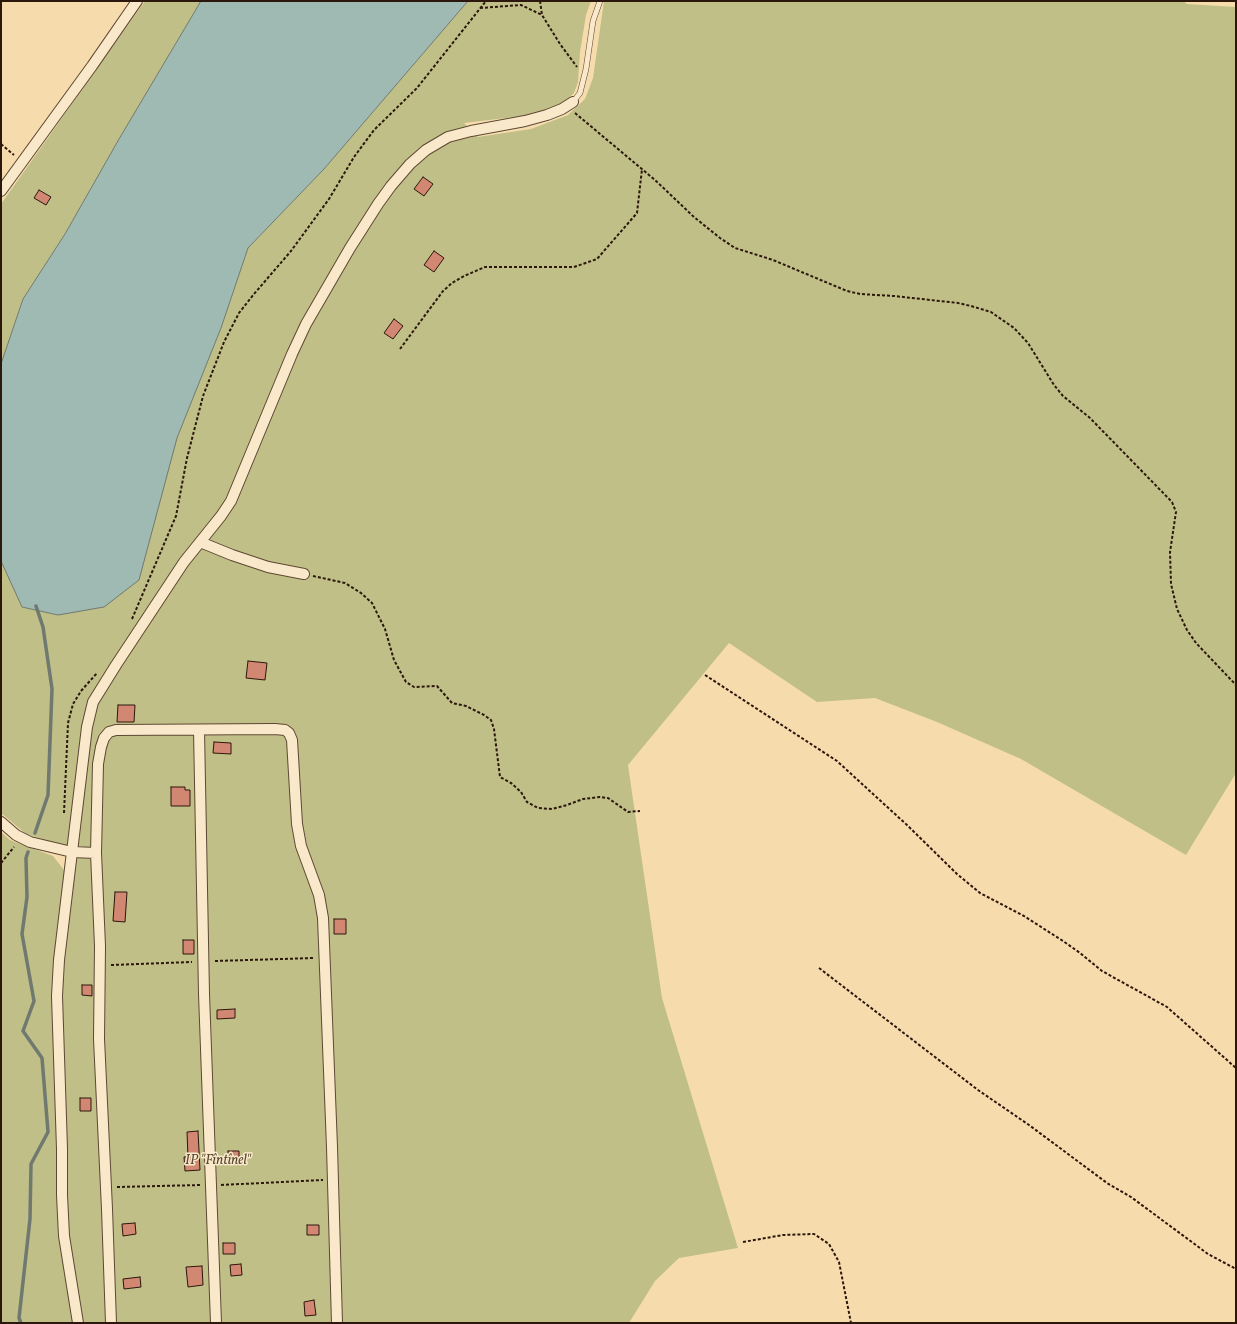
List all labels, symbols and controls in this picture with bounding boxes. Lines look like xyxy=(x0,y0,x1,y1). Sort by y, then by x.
park label: IP "Fîntînel" xyxy=(185,1153,251,1169)

